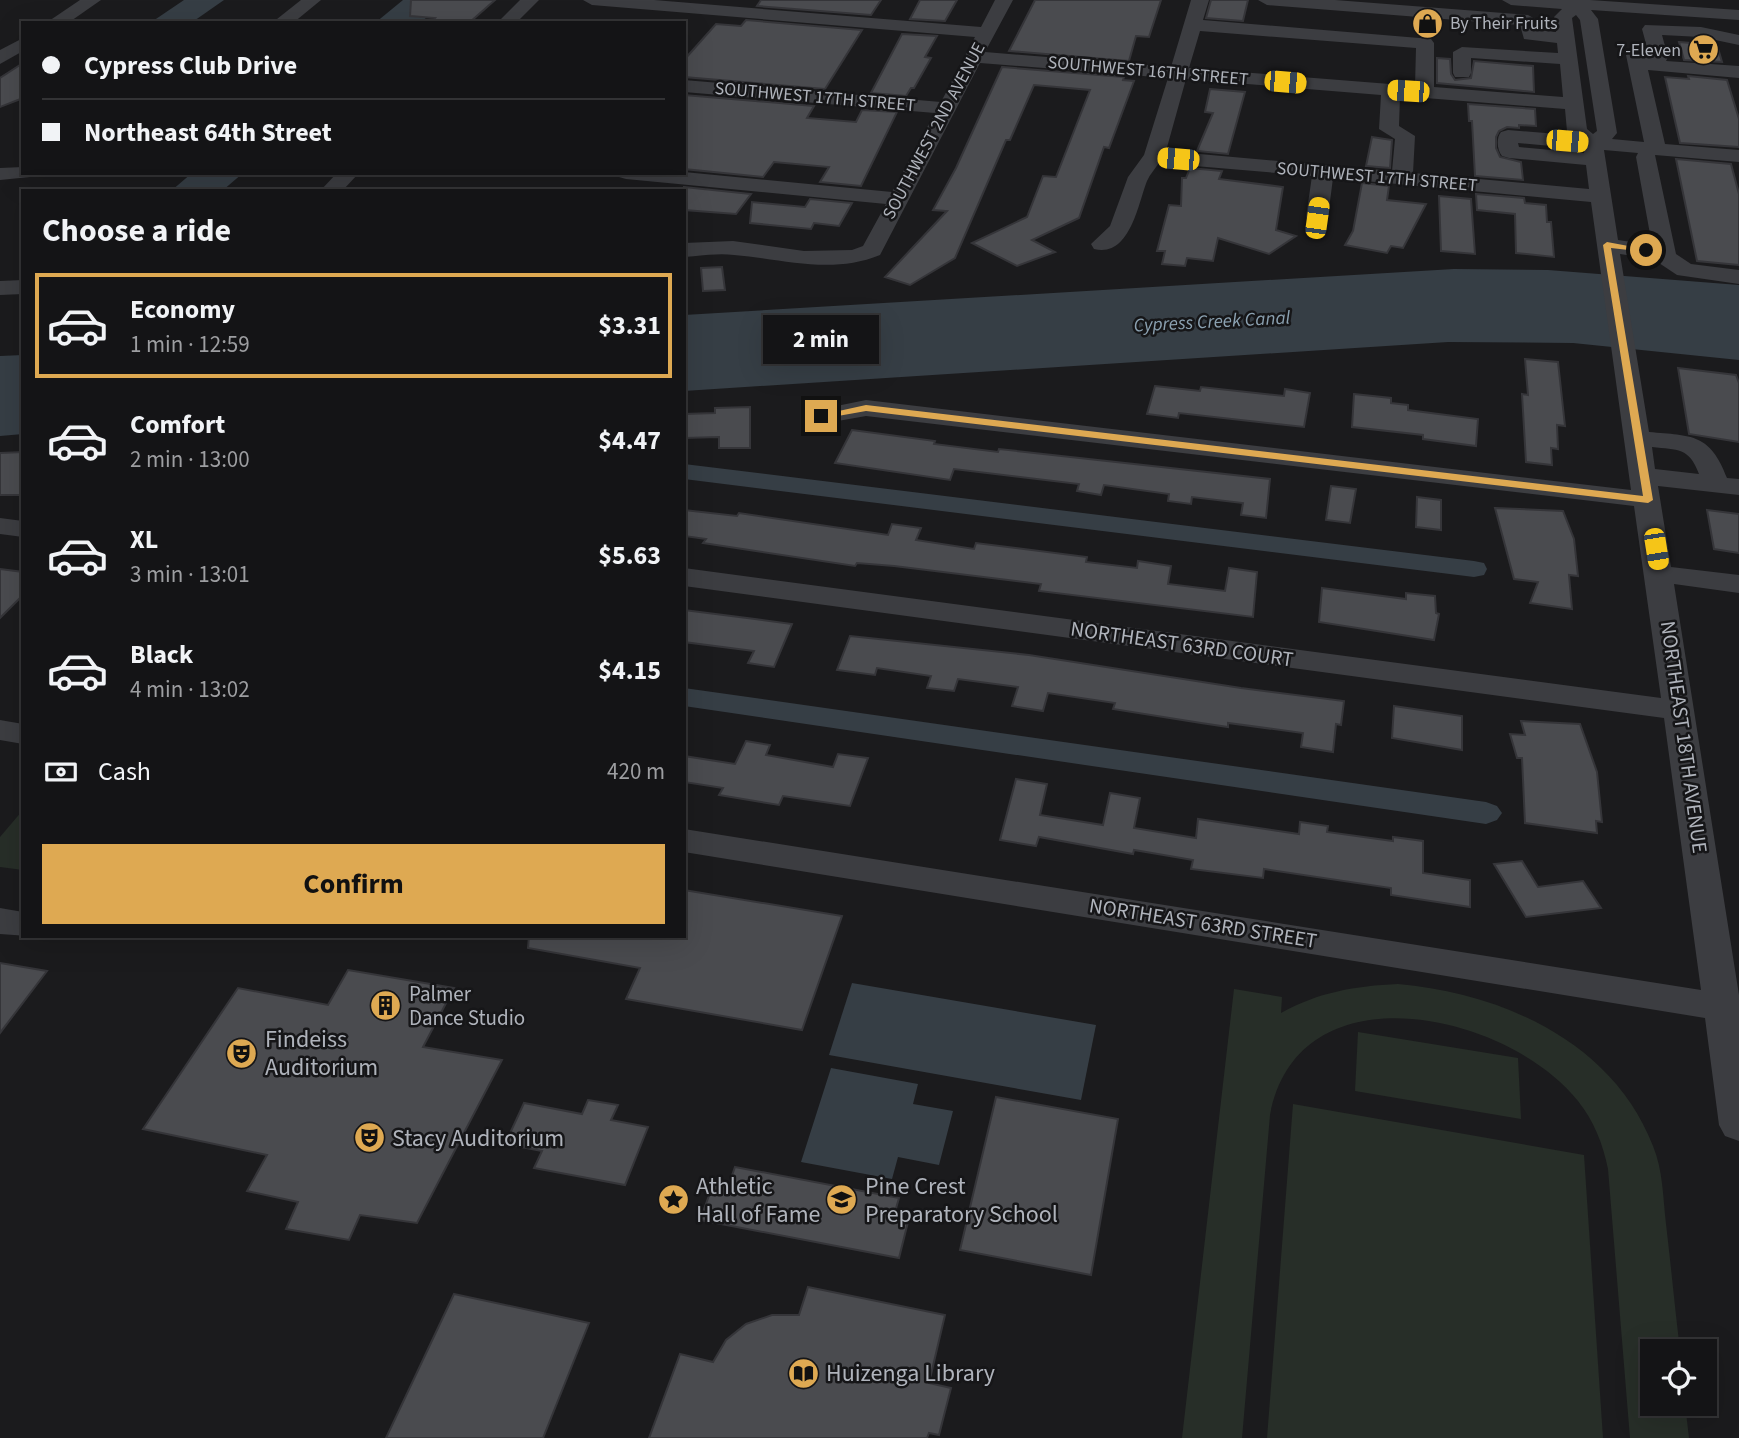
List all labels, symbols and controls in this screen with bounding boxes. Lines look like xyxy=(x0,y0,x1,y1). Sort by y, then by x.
shop icon: By Their Fruits xyxy=(1410,6,1444,40)
place label: By Their Fruits xyxy=(1450,11,1557,36)
supermarket icon: 7-Eleven xyxy=(1687,33,1721,67)
street label: SOUTHWEST 2ND AVENUE xyxy=(877,38,991,224)
place label: 7-Eleven xyxy=(1616,38,1681,63)
text: Cypress Club Drive xyxy=(84,47,297,84)
street label: SOUTHWEST 16TH STREET xyxy=(1047,50,1250,92)
car xyxy=(1264,70,1307,94)
street label: SOUTHWEST 17TH STREET xyxy=(714,76,917,118)
car xyxy=(1387,79,1430,103)
text: Northeast 64th Street xyxy=(84,114,332,151)
car xyxy=(1546,129,1589,153)
car xyxy=(1157,147,1200,171)
street label: SOUTHWEST 17TH STREET xyxy=(1276,156,1479,198)
car xyxy=(1304,196,1331,240)
text: Choose a ride xyxy=(42,208,231,254)
route start xyxy=(1630,234,1662,266)
text: Economy xyxy=(130,291,235,328)
icon: car xyxy=(46,294,109,357)
water label: Cypress Creek Canal xyxy=(1133,304,1291,340)
text: $3.31 xyxy=(598,307,661,344)
callout: 2 min xyxy=(763,314,879,364)
text: 2 min xyxy=(793,323,849,356)
text: 1 min · 12:59 xyxy=(130,328,250,361)
route end xyxy=(805,400,837,432)
text: Comfort xyxy=(130,406,225,443)
icon: car xyxy=(46,409,109,472)
text: $4.47 xyxy=(598,422,661,459)
text: 2 min · 13:00 xyxy=(130,443,250,476)
text: XL xyxy=(130,521,158,558)
icon: car xyxy=(46,524,109,587)
car xyxy=(1643,527,1670,571)
text: $5.63 xyxy=(598,537,661,574)
text: 3 min · 13:01 xyxy=(130,558,250,591)
street label: NORTHEAST 63RD COURT xyxy=(1069,614,1295,674)
street label: NORTHEAST 18TH AVENUE xyxy=(1653,619,1715,855)
text: Black xyxy=(130,636,193,673)
icon: car xyxy=(46,639,109,702)
text: $4.15 xyxy=(598,652,661,689)
text: 4 min · 13:02 xyxy=(130,673,250,706)
icon: cash xyxy=(42,753,80,791)
text: Cash xyxy=(98,753,151,790)
text: 420 m xyxy=(607,755,665,788)
button: Confirm xyxy=(42,844,665,924)
street label: NORTHEAST 63RD STREET xyxy=(1087,890,1319,956)
place label: Palmer Dance Studio xyxy=(409,979,525,1033)
building icon: Palmer Dance Studio xyxy=(369,989,403,1023)
place label: Findeiss Auditorium xyxy=(265,1022,378,1085)
theatre icon: Findeiss Auditorium xyxy=(225,1036,259,1070)
theatre icon: Stacy Auditorium xyxy=(352,1121,386,1155)
place label: Stacy Auditorium xyxy=(392,1121,564,1156)
place label: Athletic Hall of Fame xyxy=(696,1169,821,1232)
place label: Pine Crest Preparatory School xyxy=(865,1169,1058,1232)
place icon: Athletic Hall of Fame xyxy=(656,1183,690,1217)
school or university icon: Pine Crest Preparatory School xyxy=(825,1183,859,1217)
map controls xyxy=(1640,1339,1717,1416)
button: locate xyxy=(1640,1339,1717,1416)
library icon: Huizenga Library xyxy=(786,1356,820,1390)
place label: Huizenga Library xyxy=(826,1356,995,1391)

